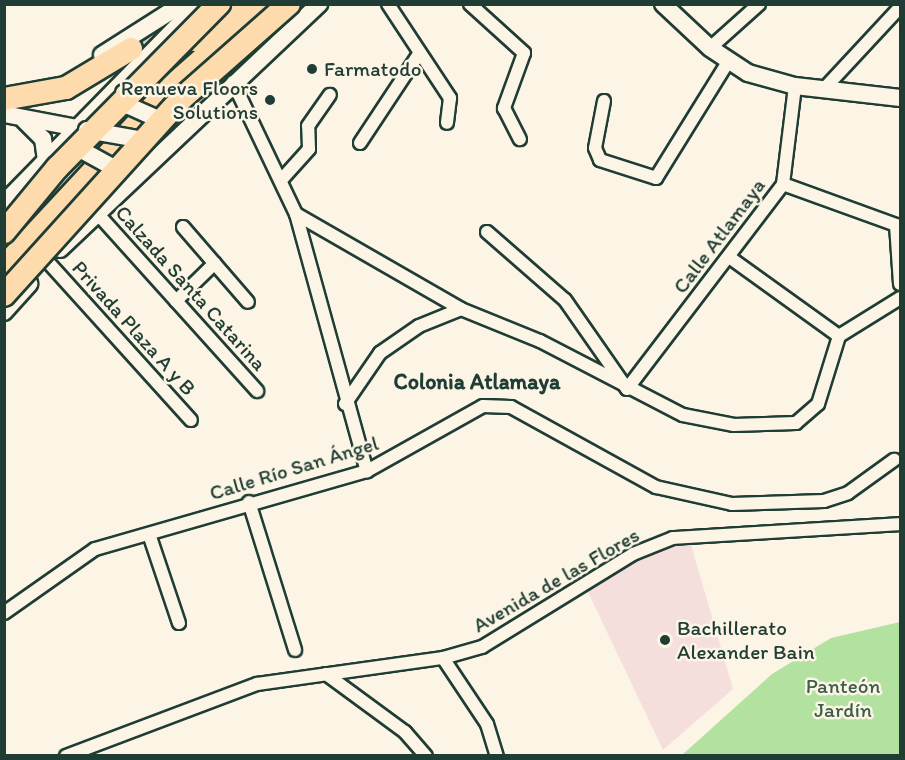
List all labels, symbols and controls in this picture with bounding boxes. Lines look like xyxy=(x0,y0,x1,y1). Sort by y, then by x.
place label: Farmatodo xyxy=(324,56,421,82)
marker: Farmatodo xyxy=(305,62,319,76)
place label: Renueva Floors Solutions xyxy=(121,75,258,125)
marker: Renueva Floors Solutions xyxy=(263,93,277,107)
street label: Calle Atlamaya xyxy=(667,173,771,299)
street label: Calzada Santa Catarina xyxy=(110,200,272,376)
street label: Privada Plaza A y B xyxy=(67,255,201,401)
district label: Colonia Atlamaya xyxy=(393,369,561,395)
street label: Calle Río San Ángel xyxy=(206,430,382,506)
street label: Avenida de las Flores xyxy=(468,522,644,638)
place label: Bachillerato Alexander Bain xyxy=(677,615,815,665)
marker: Bachillerato Alexander Bain xyxy=(658,633,672,647)
park label: Panteón Jardín xyxy=(806,673,880,723)

